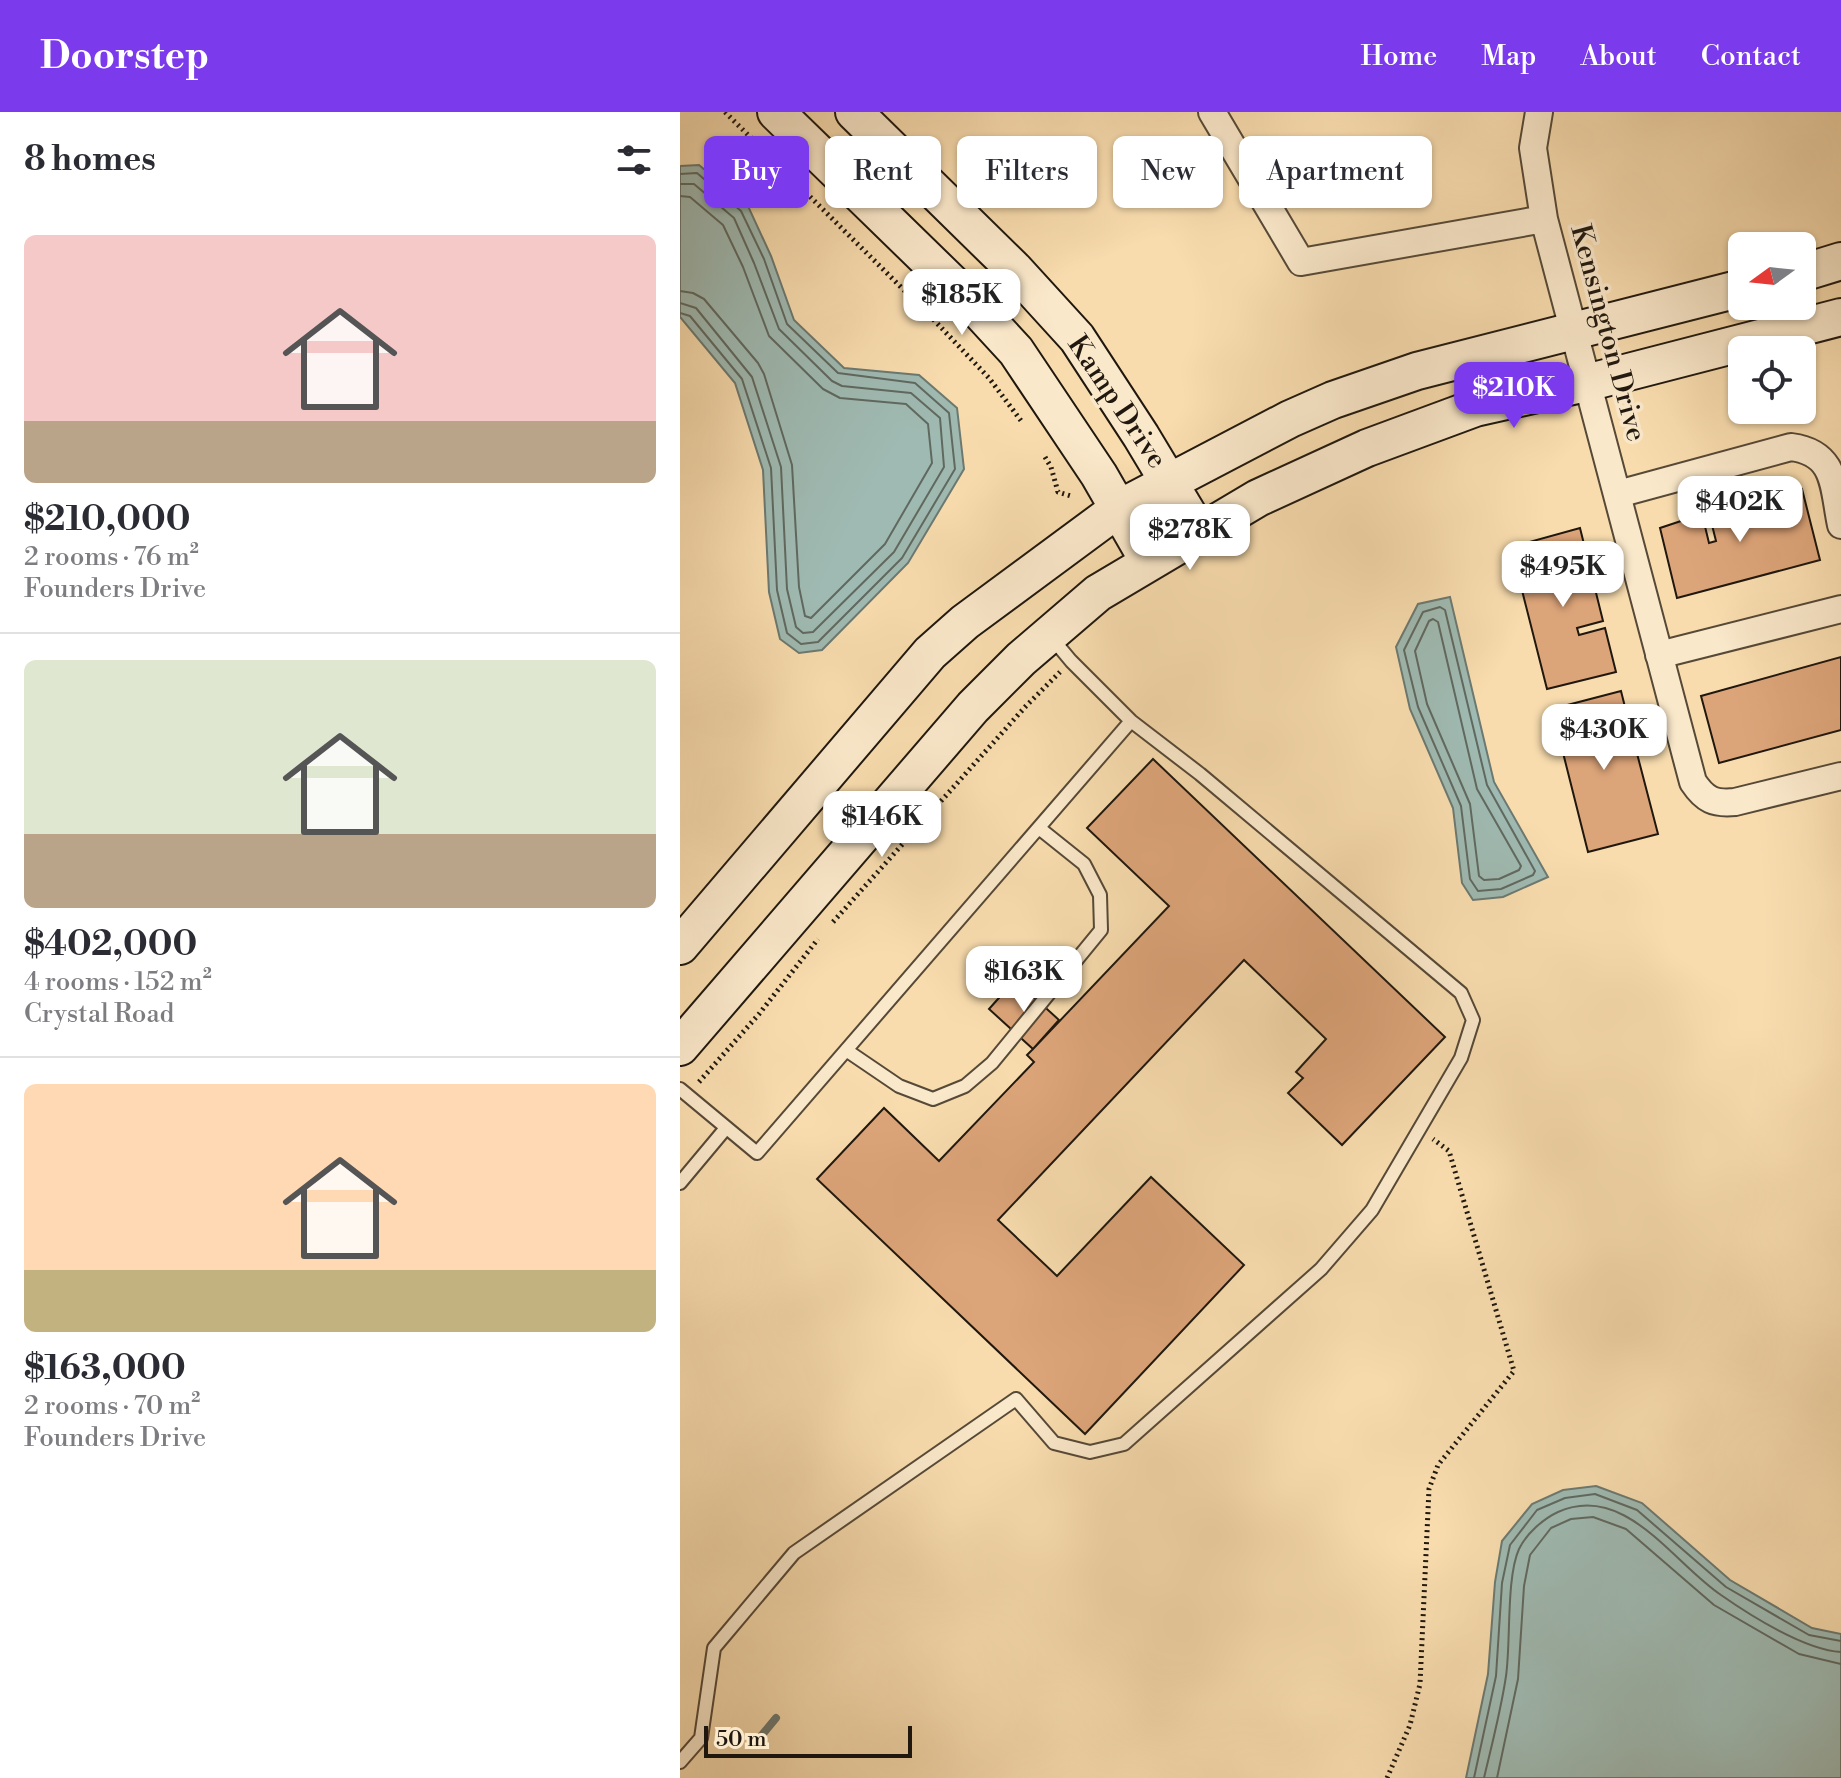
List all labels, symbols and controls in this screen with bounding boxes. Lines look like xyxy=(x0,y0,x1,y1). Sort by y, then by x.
text: Doorstep xyxy=(40,33,209,80)
text: Home xyxy=(1361,39,1437,74)
text: Map xyxy=(1481,39,1536,74)
text: About xyxy=(1580,39,1657,74)
text: Contact xyxy=(1701,39,1801,74)
chip: Buy xyxy=(704,136,809,208)
chip: Rent xyxy=(825,136,941,208)
chip: Filters xyxy=(957,136,1097,208)
chip: New xyxy=(1113,136,1223,208)
chip: Apartment xyxy=(1239,136,1432,208)
icon: filters xyxy=(612,138,656,182)
text: 8 homes xyxy=(24,139,156,181)
street label: Kensington Drive xyxy=(1562,221,1654,445)
north arrow xyxy=(1728,232,1816,320)
map controls xyxy=(1728,232,1816,424)
pin: $185K xyxy=(906,269,1018,337)
text: $185K xyxy=(921,279,1003,311)
icon: home xyxy=(268,287,412,431)
street label: Kamp Drive xyxy=(1060,329,1174,475)
button: locate xyxy=(1728,336,1816,424)
pin: $210K xyxy=(1458,362,1570,430)
text: $210K xyxy=(1472,372,1556,404)
pin: $402K xyxy=(1684,476,1796,544)
text: $402K xyxy=(1696,486,1784,518)
text: $210,000 xyxy=(24,499,190,541)
pin: $278K xyxy=(1134,504,1246,572)
text: $278K xyxy=(1148,514,1232,546)
text: 2 rooms · 76 m² xyxy=(24,541,199,573)
pin: $495K xyxy=(1507,541,1619,609)
text: $495K xyxy=(1520,551,1606,583)
text: Founders Drive xyxy=(24,573,206,605)
pin: $430K xyxy=(1548,704,1660,772)
icon: home xyxy=(268,712,412,856)
text: $430K xyxy=(1560,714,1648,746)
pin: $146K xyxy=(826,791,938,859)
text: $146K xyxy=(841,801,923,833)
text: $402,000 xyxy=(24,924,197,966)
pin: $163K xyxy=(968,946,1080,1014)
text: $163K xyxy=(984,956,1064,988)
text: 4 rooms · 152 m² xyxy=(24,966,212,998)
text: Crystal Road xyxy=(24,998,174,1030)
icon: home xyxy=(268,1136,412,1280)
text: $163,000 xyxy=(24,1348,186,1390)
text: 2 rooms · 70 m² xyxy=(24,1390,200,1422)
text: Founders Drive xyxy=(24,1422,206,1454)
scale bar xyxy=(704,1722,912,1758)
text: 50 m xyxy=(716,1726,767,1753)

